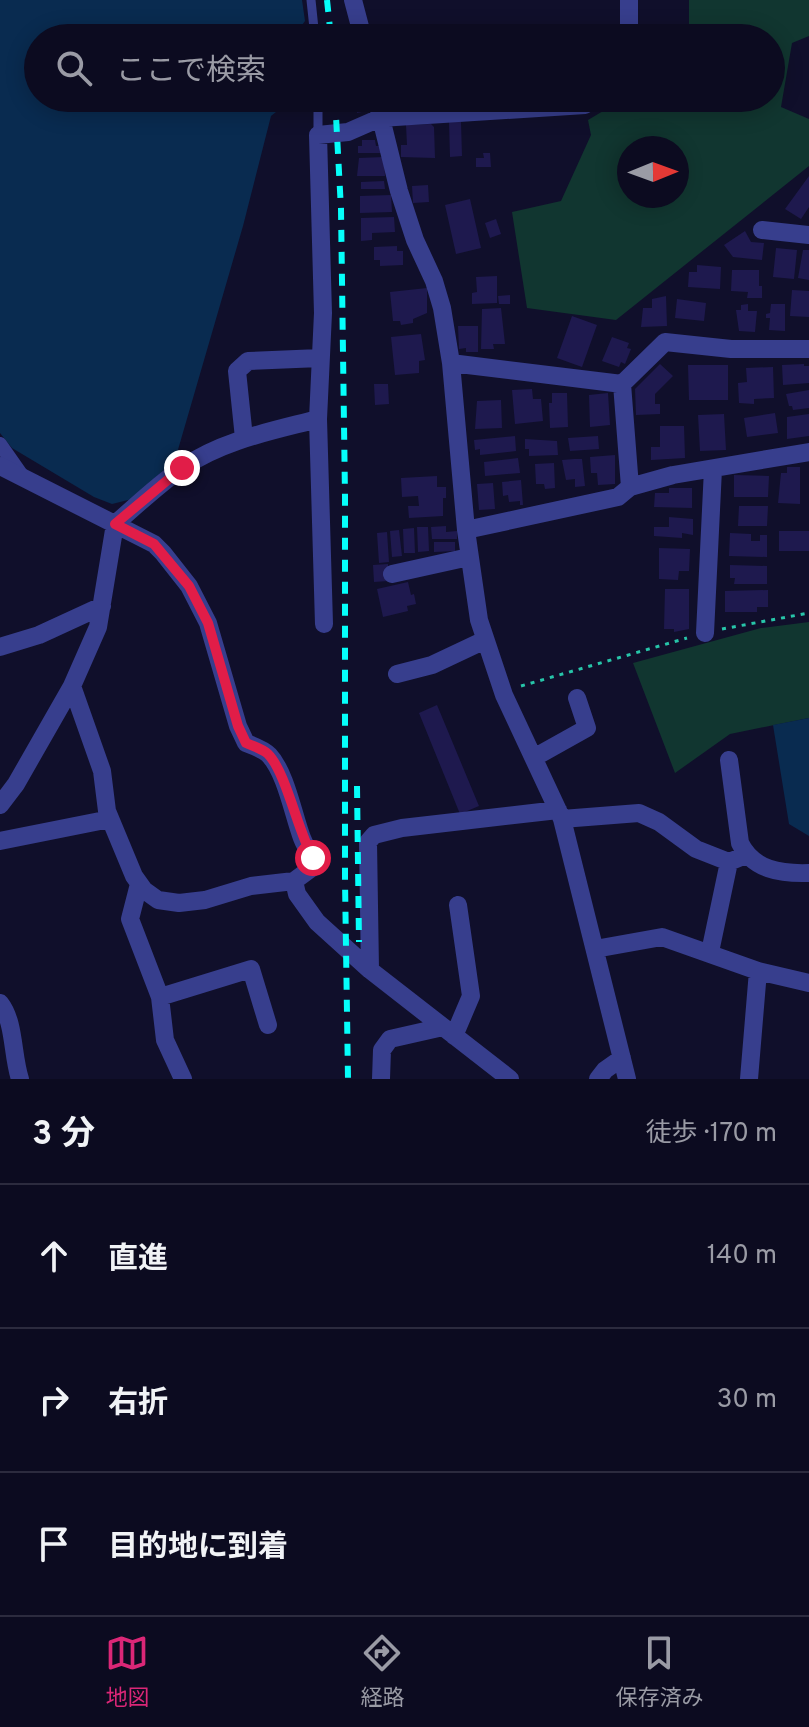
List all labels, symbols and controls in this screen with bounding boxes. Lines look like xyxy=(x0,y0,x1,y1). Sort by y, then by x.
search box xyxy=(24,24,785,112)
icon: search xyxy=(52,46,96,90)
text: ここで検索 xyxy=(116,54,266,91)
north arrow xyxy=(617,136,689,208)
route end xyxy=(164,450,200,486)
route start xyxy=(295,840,331,876)
text: 3 分 xyxy=(32,1114,95,1157)
text: 徒歩 · 170 m xyxy=(646,1118,777,1151)
icon: ahead xyxy=(32,1234,76,1278)
text: 140 m xyxy=(707,1240,777,1273)
text: 直進 xyxy=(108,1242,168,1279)
icon: right xyxy=(32,1378,76,1422)
text: 30 m xyxy=(717,1384,777,1417)
text: 右折 xyxy=(108,1386,168,1423)
icon: arrive xyxy=(32,1522,76,1566)
text: 目的地に到着 xyxy=(108,1530,288,1567)
tab: 地図 xyxy=(105,1631,150,1713)
tab: 経路 xyxy=(360,1631,405,1713)
tab: 保存済み xyxy=(615,1631,704,1713)

